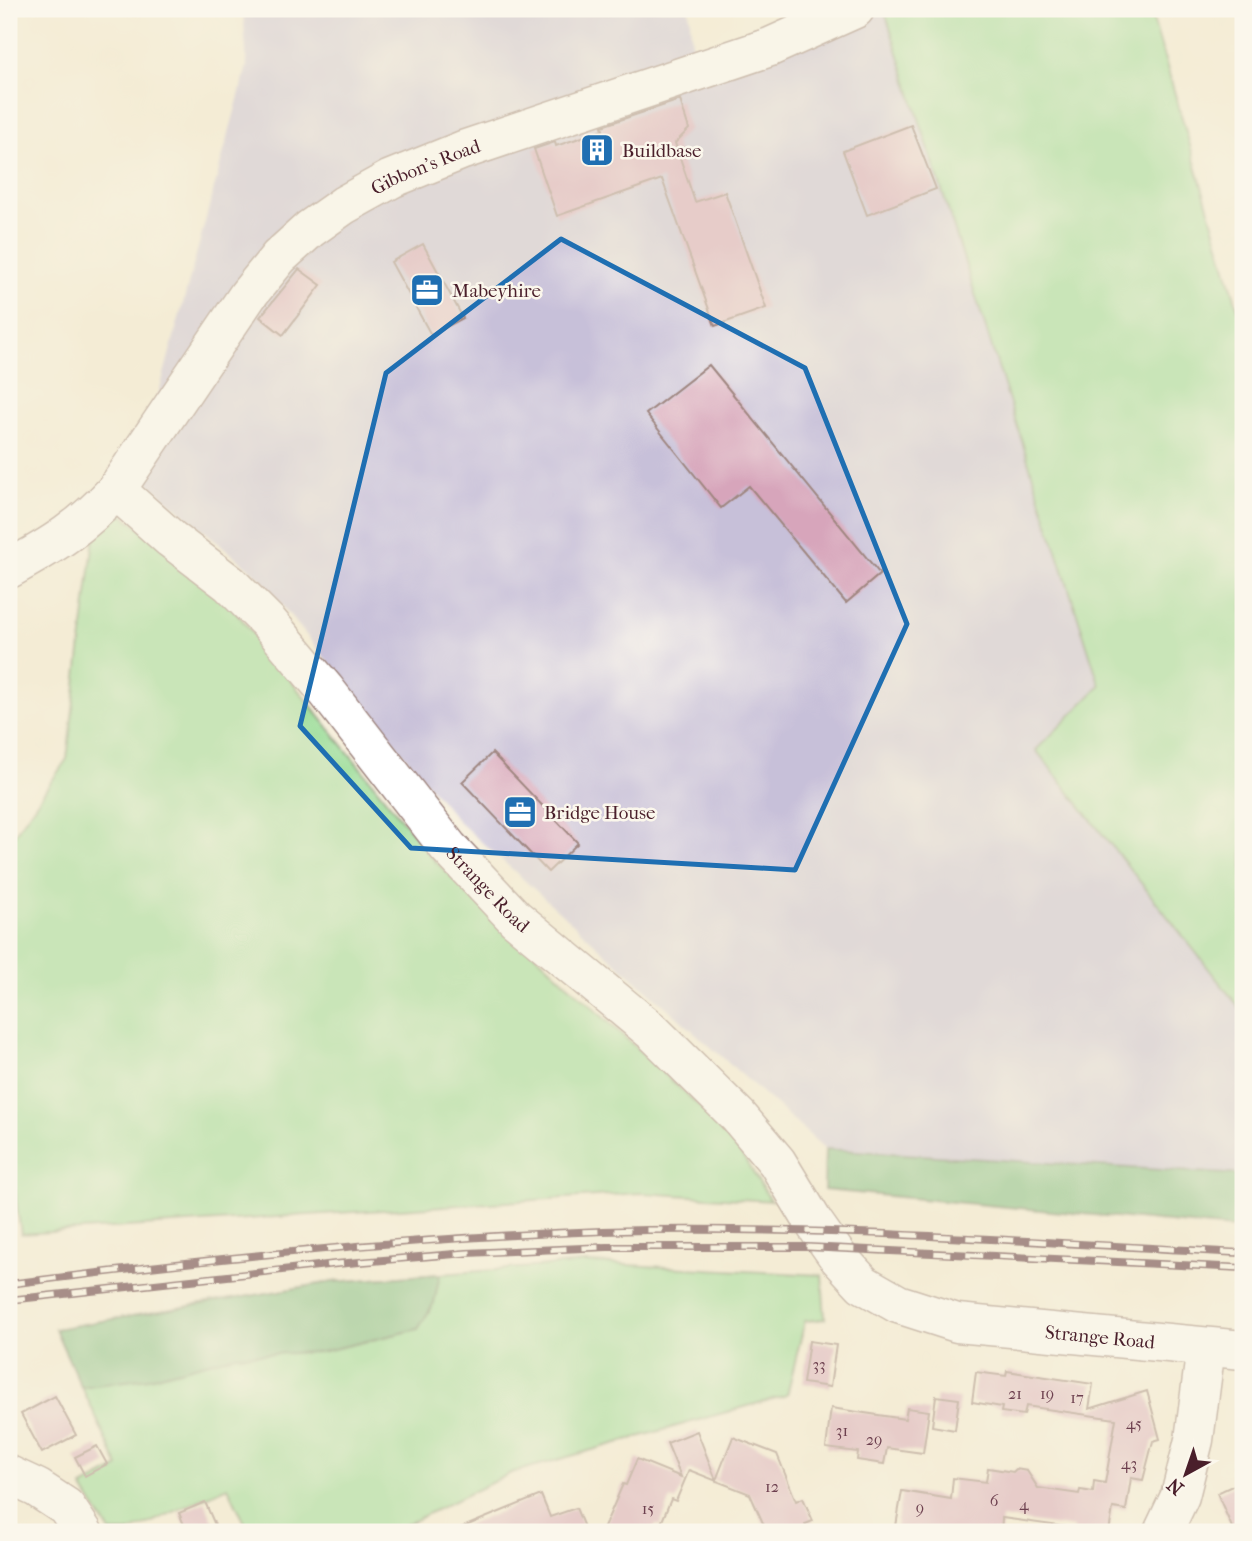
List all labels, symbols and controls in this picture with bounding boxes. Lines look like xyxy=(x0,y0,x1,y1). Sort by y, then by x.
building icon: Buildbase xyxy=(578,131,616,169)
street label: Gibbon's Road xyxy=(367,135,484,200)
place label: Buildbase xyxy=(622,140,701,162)
office icon: Mabeyhire xyxy=(408,271,446,309)
place label: Mabeyhire xyxy=(452,280,541,302)
office icon: Bridge House xyxy=(501,793,539,831)
place label: Bridge House xyxy=(544,802,655,824)
street label: Strange Road xyxy=(441,842,534,938)
street label: Strange Road xyxy=(1044,1321,1157,1354)
house number: 33 xyxy=(812,1355,826,1374)
house number: 21 xyxy=(1008,1384,1022,1403)
house number: 19 xyxy=(1040,1384,1054,1403)
house number: 17 xyxy=(1070,1388,1084,1407)
house number: 45 xyxy=(1126,1414,1142,1433)
house number: 31 xyxy=(836,1421,848,1440)
house number: 29 xyxy=(866,1430,882,1449)
north arrow xyxy=(1150,1440,1220,1510)
house number: 43 xyxy=(1121,1454,1137,1473)
text: N xyxy=(1163,1473,1188,1499)
house number: 12 xyxy=(765,1477,779,1496)
house number: 6 xyxy=(990,1491,999,1510)
house number: 4 xyxy=(1019,1495,1029,1514)
house number: 9 xyxy=(916,1498,924,1517)
house number: 15 xyxy=(642,1499,654,1518)

